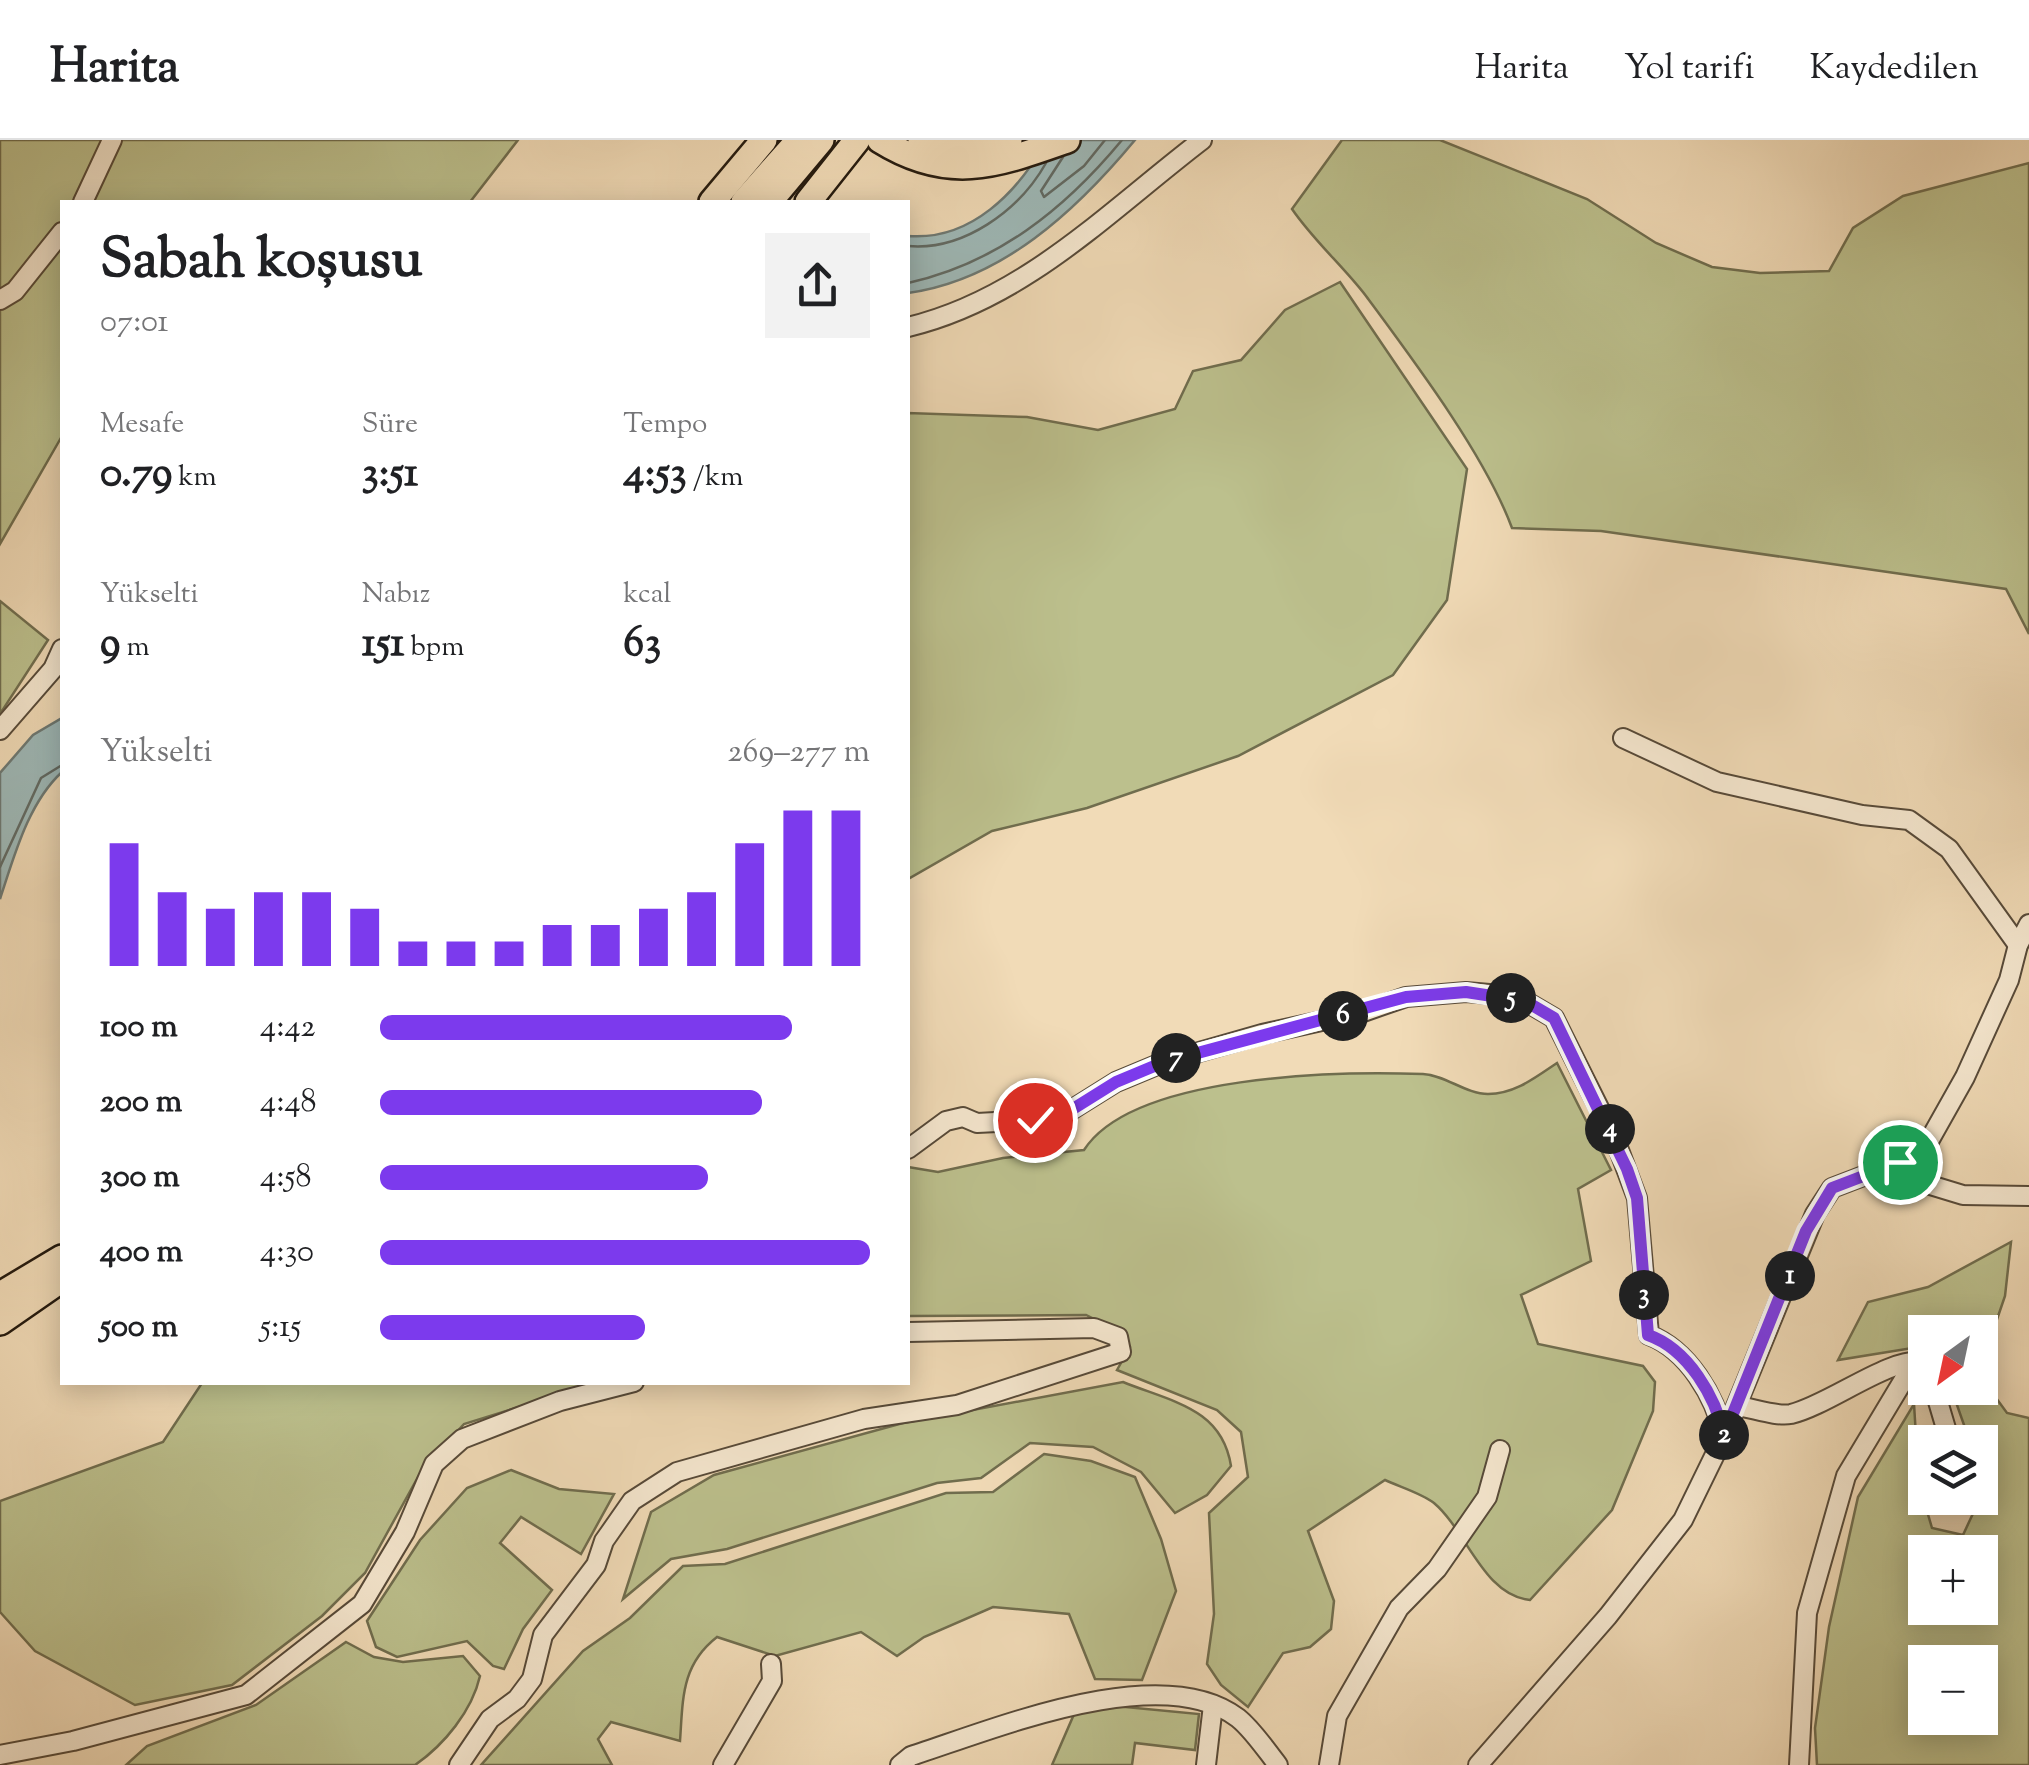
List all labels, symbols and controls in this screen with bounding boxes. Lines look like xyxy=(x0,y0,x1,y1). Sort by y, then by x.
text: Harita xyxy=(50,35,179,104)
text: Harita xyxy=(1475,44,1569,95)
text: Yol tarifi xyxy=(1624,44,1754,95)
text: Kaydedilen xyxy=(1809,44,1979,95)
text: Sabah koşusu xyxy=(100,223,423,302)
button: share xyxy=(765,233,870,338)
text: 07:01 xyxy=(100,300,168,346)
text: Mesafe xyxy=(100,405,184,445)
text: Süre xyxy=(362,405,418,445)
text: Tempo xyxy=(623,405,707,445)
text: 0.79 xyxy=(100,445,172,505)
text: 3:51 xyxy=(362,445,418,505)
text: 4:53 xyxy=(623,445,687,505)
text: km xyxy=(172,458,217,498)
text: /km xyxy=(687,458,743,498)
text: Yükselti xyxy=(100,575,198,615)
text: Nabız xyxy=(362,575,430,615)
text: kcal xyxy=(623,575,671,615)
text: 9 xyxy=(100,615,120,675)
text: 151 xyxy=(362,615,405,675)
text: 63 xyxy=(623,615,661,675)
text: m xyxy=(120,628,150,668)
text: bpm xyxy=(405,628,464,668)
text: Yükselti xyxy=(100,730,212,776)
text: 269–277 m xyxy=(728,730,870,776)
pin: 5 xyxy=(1486,973,1536,1023)
text: 5 xyxy=(1506,978,1516,1018)
pin: 6 xyxy=(1318,991,1368,1041)
text: 6 xyxy=(1336,996,1350,1036)
text: 100 m xyxy=(100,1005,178,1051)
text: 4:42 xyxy=(260,1005,316,1051)
pin: 7 xyxy=(1151,1033,1201,1083)
text: 7 xyxy=(1169,1038,1183,1078)
pin xyxy=(993,1078,1078,1163)
text: 200 m xyxy=(100,1080,182,1126)
text: 4:48 xyxy=(260,1080,317,1126)
icon: check xyxy=(1008,1093,1063,1148)
pin: 4 xyxy=(1585,1104,1635,1154)
text: 4 xyxy=(1603,1109,1617,1149)
pin xyxy=(1858,1120,1943,1205)
icon: arrive xyxy=(1873,1135,1928,1190)
text: 300 m xyxy=(100,1155,180,1201)
text: 4:58 xyxy=(260,1155,311,1201)
text: 400 m xyxy=(100,1230,183,1276)
text: 4:30 xyxy=(260,1230,314,1276)
pin: 1 xyxy=(1765,1251,1815,1301)
text: 1 xyxy=(1785,1256,1795,1296)
pin: 3 xyxy=(1619,1270,1669,1320)
text: 3 xyxy=(1638,1275,1650,1315)
text: 500 m xyxy=(100,1305,178,1351)
text: 5:15 xyxy=(260,1305,301,1351)
north arrow xyxy=(1908,1315,1998,1405)
map controls xyxy=(1908,1315,1998,1735)
pin: 2 xyxy=(1699,1410,1749,1460)
text: 2 xyxy=(1717,1415,1731,1455)
button: layers xyxy=(1908,1425,1998,1515)
button: + xyxy=(1908,1535,1998,1625)
button: − xyxy=(1908,1645,1998,1735)

